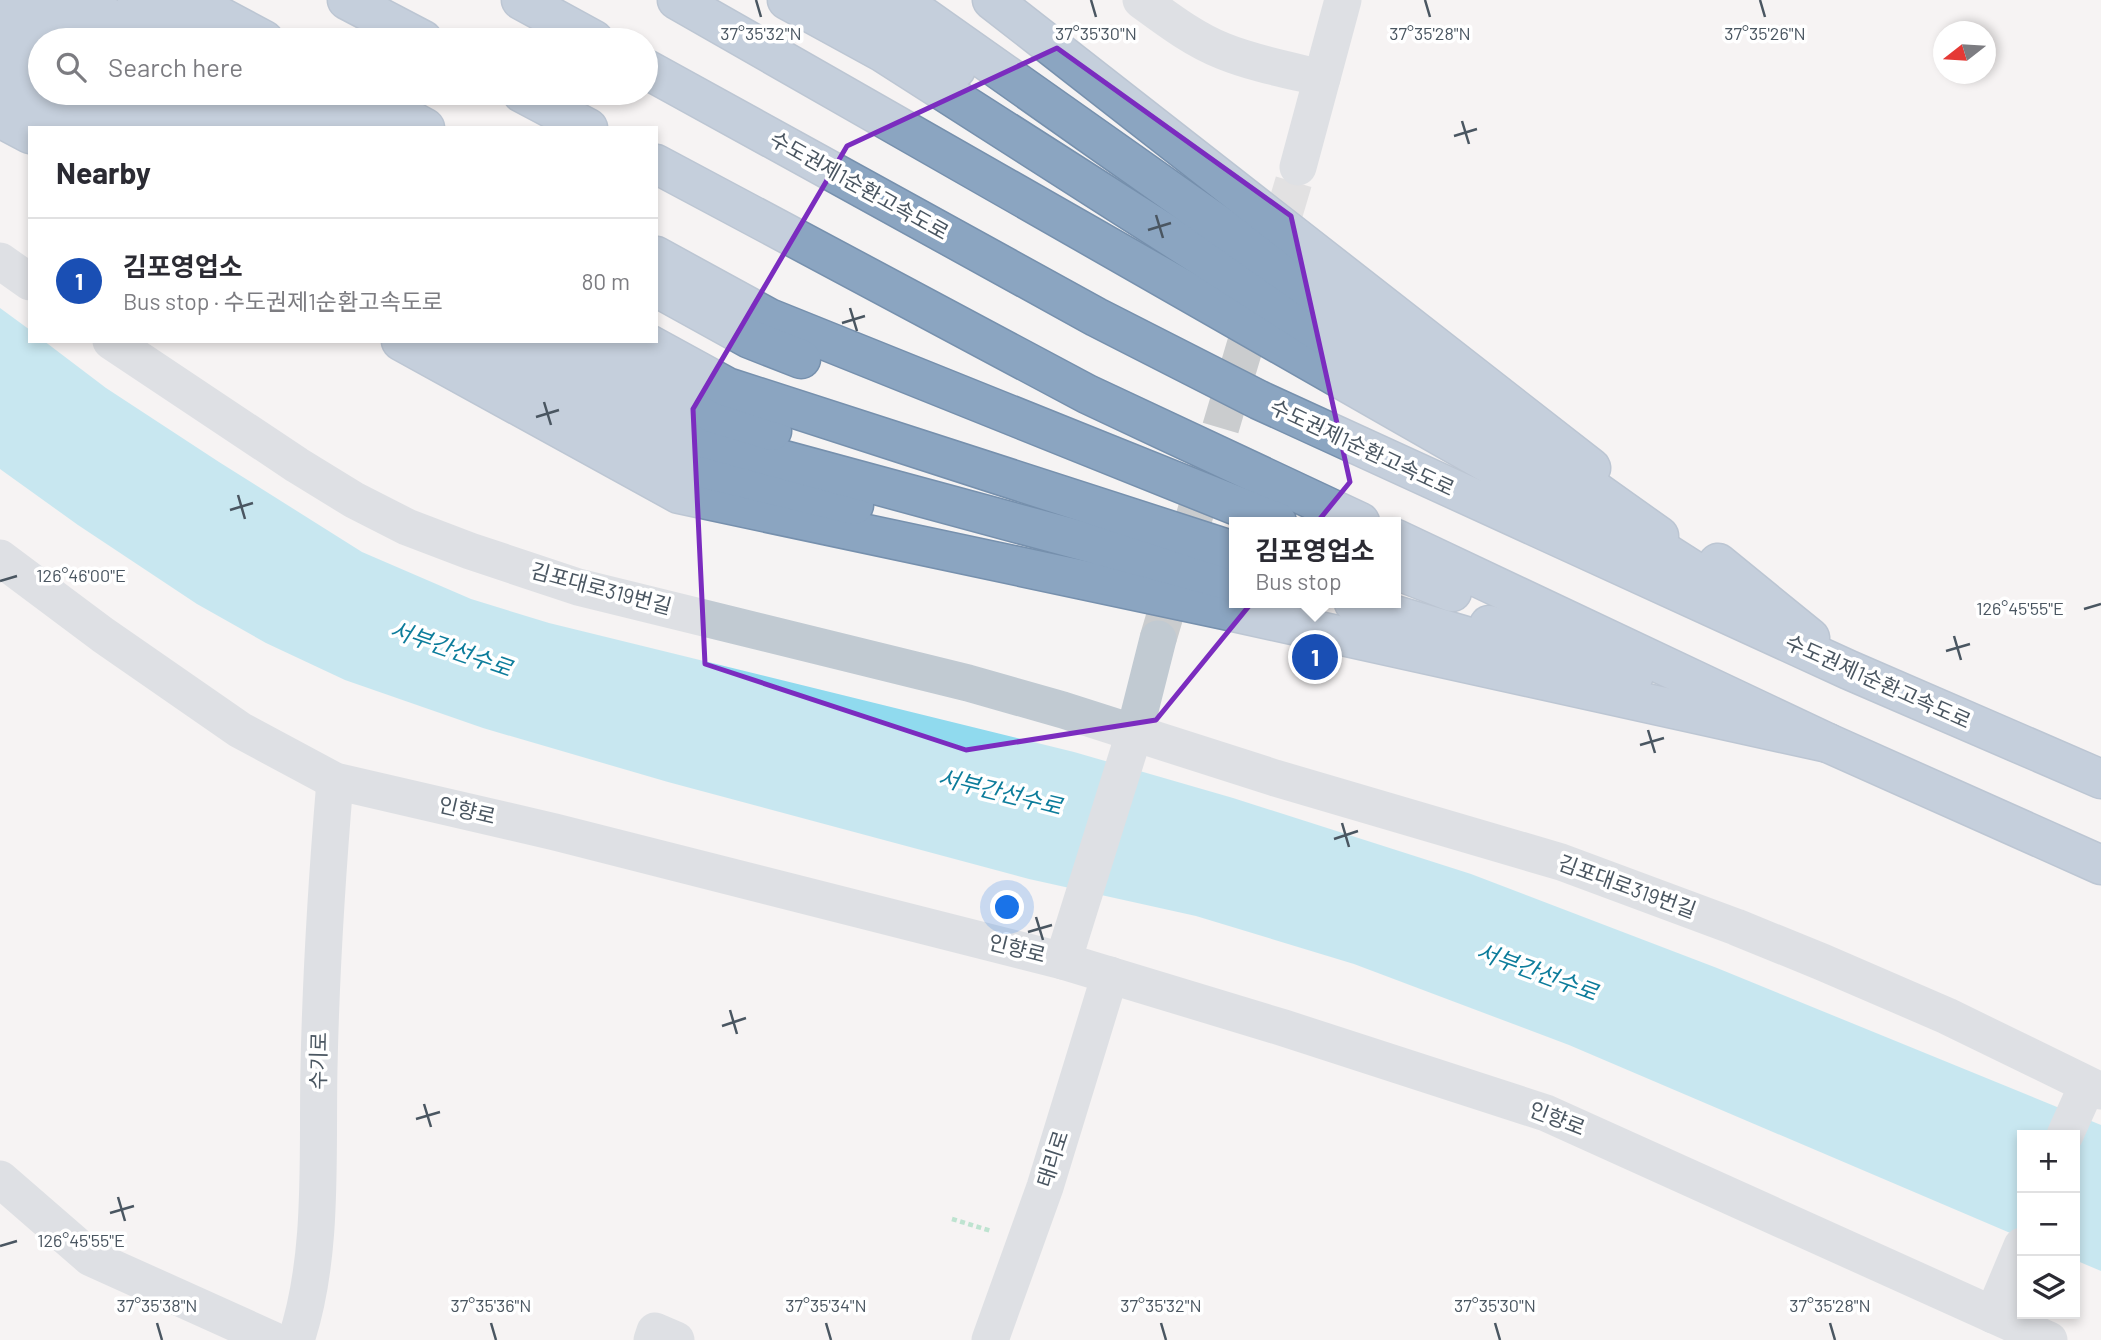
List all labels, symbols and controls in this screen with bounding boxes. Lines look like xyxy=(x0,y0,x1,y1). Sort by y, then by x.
north arrow xyxy=(1933,21,1996,84)
text: 37°35'32"N xyxy=(720,22,802,44)
text: 37°35'30"N xyxy=(1055,22,1137,44)
text: 37°35'28"N xyxy=(1389,22,1471,44)
text: 37°35'26"N xyxy=(1724,22,1806,44)
search box xyxy=(28,28,658,105)
icon: search xyxy=(52,48,90,86)
text: Search here xyxy=(108,51,243,82)
street label: 수도권제1순환고속도로 xyxy=(766,125,953,244)
text: Nearby xyxy=(56,154,151,190)
text: 김포영업소 xyxy=(123,250,243,281)
text: 1 xyxy=(75,267,83,295)
text: 80 m xyxy=(581,267,630,295)
text: Bus stop · 수도권제1순환고속도로 xyxy=(123,287,443,315)
street label: 수도권제1순환고속도로 xyxy=(1266,393,1459,500)
popup xyxy=(1229,517,1401,608)
text: 김포영업소 xyxy=(1255,534,1375,565)
street label: 김포대로319번길 xyxy=(528,557,675,618)
text: 126°46'00"E xyxy=(36,564,126,586)
text: Bus stop xyxy=(1255,567,1342,595)
text: 126°45'55"E xyxy=(1976,597,2064,619)
water label: 서부간선수로 xyxy=(387,614,518,683)
street label: 수도권제1순환고속도로 xyxy=(1782,628,1975,733)
pin: 1 xyxy=(1292,631,1338,683)
water label: 서부간선수로 xyxy=(935,762,1067,820)
street label: 인향로 xyxy=(436,791,498,828)
street label: 김포대로319번길 xyxy=(1555,849,1700,922)
your location xyxy=(990,890,1024,924)
street label: 인향로 xyxy=(986,928,1049,967)
water label: 서부간선수로 xyxy=(1473,936,1604,1007)
street label: 수기로 xyxy=(304,1032,331,1090)
street label: 인향로 xyxy=(1526,1096,1589,1140)
street label: 태리로 xyxy=(1031,1127,1072,1190)
map controls xyxy=(2017,1130,2080,1319)
button: + xyxy=(2017,1130,2080,1193)
button: − xyxy=(2017,1193,2080,1256)
text: 126°45'55"E xyxy=(37,1229,125,1251)
button: layers xyxy=(2017,1256,2080,1319)
text: 37°35'38"N xyxy=(116,1294,198,1316)
text: 37°35'36"N xyxy=(451,1294,531,1316)
text: 37°35'34"N xyxy=(785,1294,867,1316)
text: 37°35'32"N xyxy=(1120,1294,1202,1316)
text: 37°35'30"N xyxy=(1454,1294,1536,1316)
text: 37°35'28"N xyxy=(1789,1294,1871,1316)

